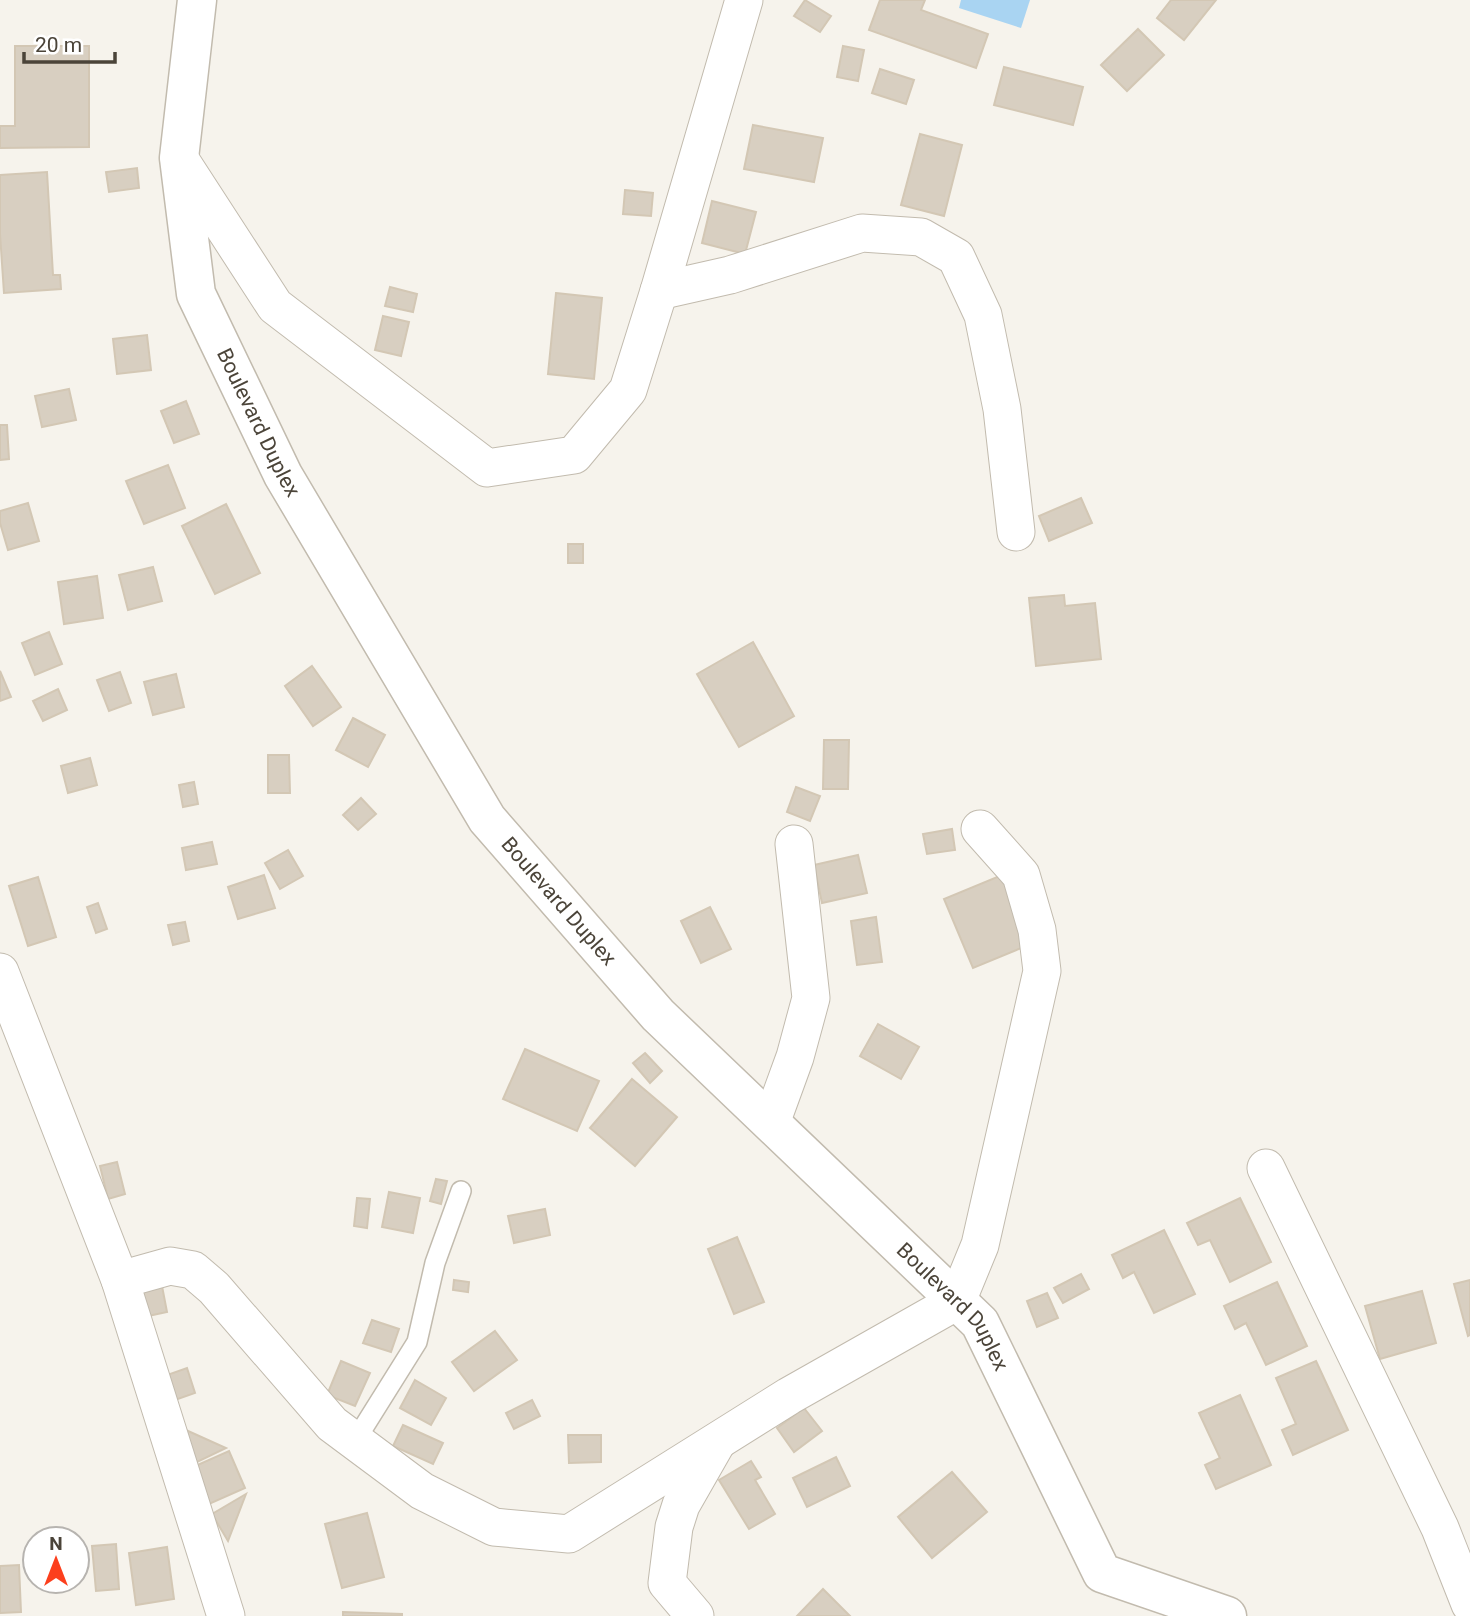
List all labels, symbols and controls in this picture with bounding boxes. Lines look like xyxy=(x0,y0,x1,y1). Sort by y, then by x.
scale bar xyxy=(24,21,116,65)
text: 20 m xyxy=(35,33,82,57)
street label: Boulevard Duplex xyxy=(212,345,305,501)
street label: Boulevard Duplex xyxy=(496,832,621,970)
street label: Boulevard Duplex xyxy=(892,1238,1013,1375)
north arrow xyxy=(21,1525,91,1595)
text: N xyxy=(49,1532,63,1555)

